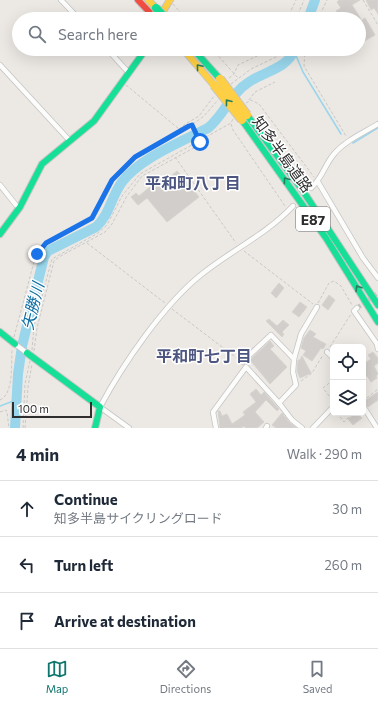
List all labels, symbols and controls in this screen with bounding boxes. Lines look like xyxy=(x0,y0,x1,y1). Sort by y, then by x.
search box xyxy=(12,12,366,56)
icon: search xyxy=(26,23,48,45)
text: Search here xyxy=(58,25,137,43)
one-way arrow xyxy=(196,64,203,71)
one-way arrow xyxy=(226,100,233,107)
street label: 知多半島道路 xyxy=(249,112,317,196)
route start xyxy=(191,133,209,151)
district label: 平和町八丁目 xyxy=(145,173,241,192)
one-way arrow xyxy=(283,177,291,184)
road number: E87 xyxy=(296,207,330,231)
route end xyxy=(28,245,46,263)
water label: 矢勝川 xyxy=(17,278,48,332)
one-way arrow xyxy=(355,285,362,292)
map controls xyxy=(330,344,366,416)
button: locate xyxy=(330,344,366,380)
district label: 平和町七丁目 xyxy=(156,346,252,365)
button: layers xyxy=(330,380,366,416)
scale bar xyxy=(12,400,92,419)
text: 100 m xyxy=(18,402,49,415)
text: 4 min xyxy=(16,444,59,465)
text: Walk · 290 m xyxy=(287,446,362,462)
text: Continue xyxy=(54,490,118,508)
icon: ahead xyxy=(16,498,38,520)
text: 30 m xyxy=(332,501,362,517)
text: 知多半島サイクリングロード xyxy=(54,510,223,526)
icon: left xyxy=(16,554,38,576)
text: Turn left xyxy=(54,556,113,574)
text: 260 m xyxy=(325,557,362,573)
icon: arrive xyxy=(16,610,38,632)
text: Arrive at destination xyxy=(54,612,196,630)
tab: Map xyxy=(46,658,68,695)
tab: Directions xyxy=(160,658,211,695)
tab: Saved xyxy=(303,658,332,695)

